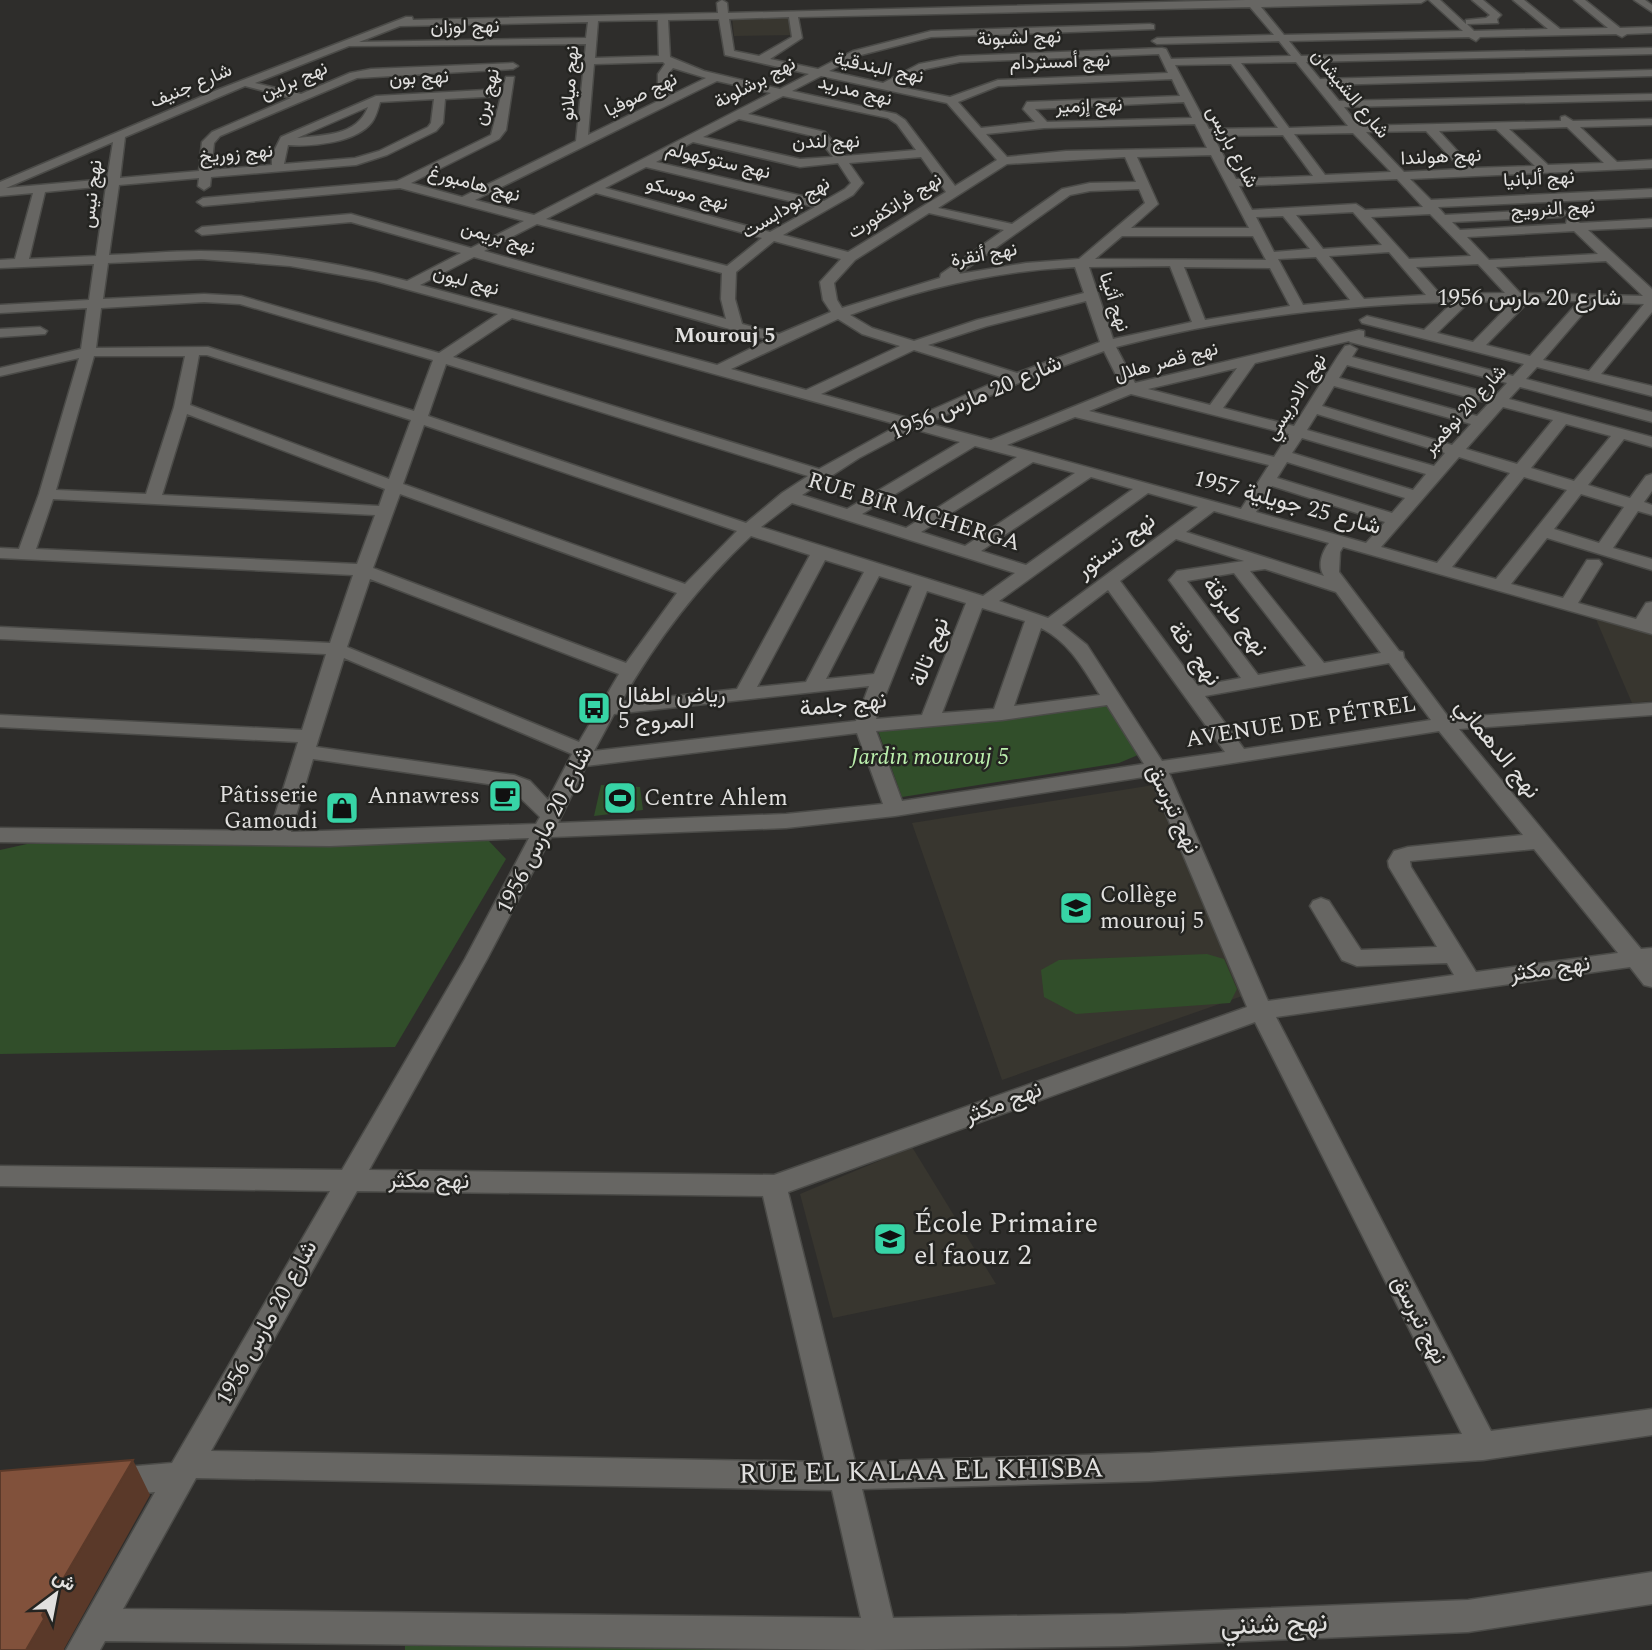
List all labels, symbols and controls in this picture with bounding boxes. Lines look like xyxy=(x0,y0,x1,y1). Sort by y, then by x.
street label: نهج لوزان xyxy=(430,12,500,42)
street label: نهج لشبونة xyxy=(976,22,1062,54)
street label: شارع الشيشان xyxy=(1304,43,1396,145)
street label: نهج البندقية xyxy=(831,44,927,92)
street label: نهج ميلانو xyxy=(553,45,587,121)
street label: نهج أمستردام xyxy=(1009,46,1111,78)
street label: نهج برشلونة xyxy=(709,49,801,117)
street label: نهج برلين xyxy=(256,54,332,108)
street label: شارع جنيف xyxy=(145,56,237,116)
street label: نهج بون xyxy=(388,62,450,94)
street label: نهج برن xyxy=(466,65,508,129)
street label: نهج صوفيا xyxy=(600,65,682,125)
street label: نهج مدريد xyxy=(815,68,895,114)
street label: نهج إزمير xyxy=(1054,90,1123,122)
street label: شارع باريس xyxy=(1198,101,1266,193)
street label: نهج لندن xyxy=(792,127,860,157)
street label: نهج ستوكهولم xyxy=(663,135,773,187)
street label: نهج زوريخ xyxy=(198,136,274,172)
street label: نهج هولندا xyxy=(1400,140,1482,174)
street label: نهج نيس xyxy=(73,158,111,230)
street label: نهج هامبورغ xyxy=(425,158,523,210)
street label: نهج ألبانيا xyxy=(1503,163,1575,195)
street label: نهج فرانكفورت xyxy=(842,165,948,247)
street label: نهج موسكو xyxy=(642,169,732,219)
street label: نهج بودابست xyxy=(736,169,836,247)
street label: نهج النرويج xyxy=(1510,192,1596,226)
street label: نهج بريمن xyxy=(457,214,539,262)
street label: نهج أنقرة xyxy=(949,235,1019,275)
street label: نهج ليون xyxy=(430,258,502,304)
street label: نهج أثينا xyxy=(1091,268,1137,336)
street label: شارع 20 مارس 1956 xyxy=(1437,281,1621,316)
district label: Mourouj 5 xyxy=(674,320,776,352)
street label: نهج قصر هلال xyxy=(1111,334,1221,390)
street label: شارع 20 مارس 1956 xyxy=(884,346,1068,450)
street label: نهج الادريسي xyxy=(1258,348,1334,446)
street label: شارع 20 نوفمبر xyxy=(1415,358,1514,463)
street label: شارع 25 جويلية 1957 xyxy=(1189,461,1385,545)
street label: RUE BIR MCHERGA xyxy=(803,463,1025,561)
street label: نهج تستور xyxy=(1068,504,1163,588)
street label: نهج طبرقة xyxy=(1193,570,1277,664)
street label: نهج تالة xyxy=(901,612,959,692)
street label: نهج دقة xyxy=(1158,614,1230,694)
place label: رياض اطفال المروج 5 xyxy=(618,678,726,739)
street label: نهج جلمة xyxy=(798,683,888,727)
street label: AVENUE DE PÉTREL xyxy=(1183,686,1419,758)
bus stop icon: رياض اطفال المروج 5 xyxy=(575,689,613,727)
street label: نهج الدهماني xyxy=(1445,691,1549,807)
street label: شارع 20 مارس 1956 xyxy=(488,740,602,920)
park label: Jardin mourouj 5 xyxy=(849,740,1009,775)
street label: نهج تبرسق xyxy=(1137,758,1209,860)
cafe icon: Annawress xyxy=(486,777,524,815)
place label: Pâtisserie Gamoudi xyxy=(219,778,318,839)
place label: Annawress xyxy=(368,779,480,814)
sports icon: Centre Ahlem xyxy=(601,779,639,817)
place label: Centre Ahlem xyxy=(644,781,788,816)
shop icon: Pâtisserie Gamoudi xyxy=(323,789,361,827)
place label: Collège mourouj 5 xyxy=(1100,878,1204,939)
school or university icon: Collège mourouj 5 xyxy=(1057,889,1095,927)
street label: نهج مكثر xyxy=(1507,946,1592,992)
street label: نهج مكثر xyxy=(958,1072,1047,1134)
street label: نهج مكثر xyxy=(387,1163,470,1199)
place label: École Primaire el faouz 2 xyxy=(914,1202,1098,1277)
school or university icon: École Primaire el faouz 2 xyxy=(871,1220,909,1258)
street label: شارع 20 مارس 1956 xyxy=(207,1234,327,1412)
street label: نهج تبرسق xyxy=(1382,1269,1456,1371)
street label: RUE EL KALAA EL KHISBA xyxy=(738,1446,1104,1496)
north arrow xyxy=(21,1559,91,1629)
text: ش xyxy=(47,1563,82,1599)
street label: نهج شنني xyxy=(1220,1601,1328,1647)

